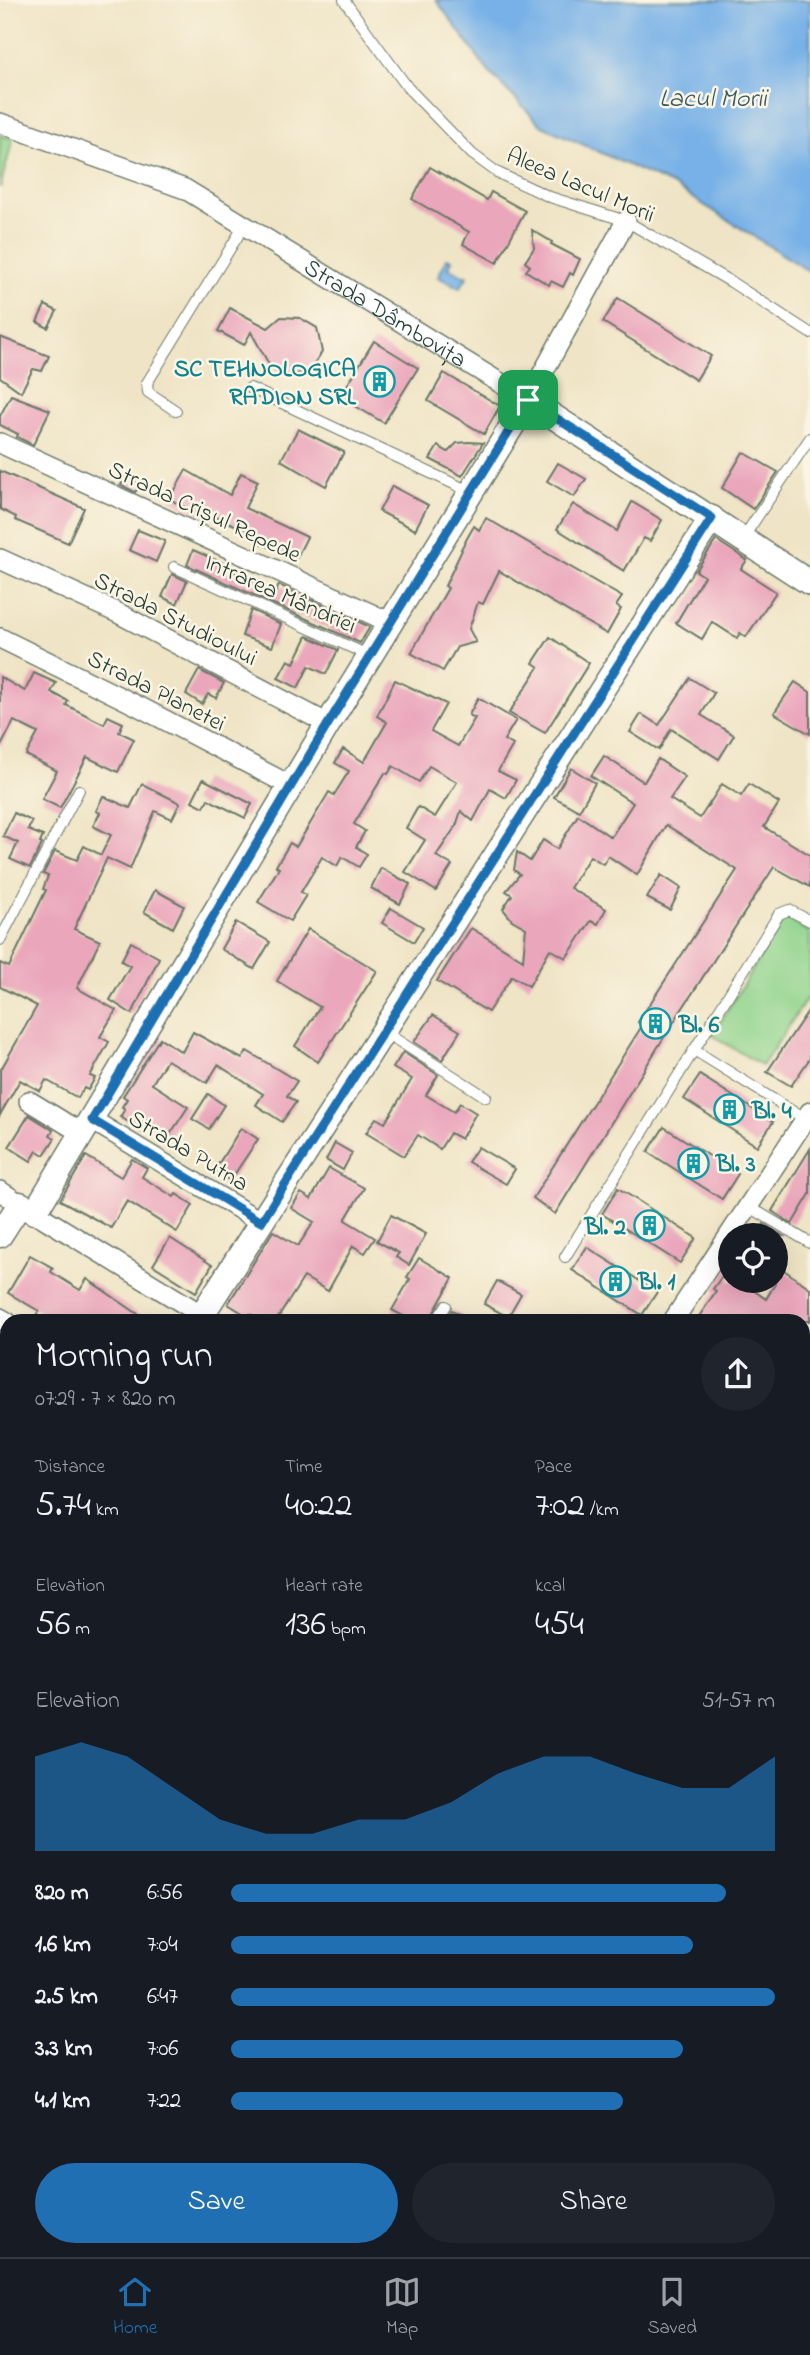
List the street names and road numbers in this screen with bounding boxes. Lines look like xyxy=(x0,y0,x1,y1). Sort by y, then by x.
street label: Aleea Lacul Morii xyxy=(500,139,660,233)
street label: Strada Dâmbovița xyxy=(296,251,472,378)
street label: Strada Crișul Repede xyxy=(102,453,306,573)
street label: Intrarea Mândriei xyxy=(199,546,361,644)
street label: Strada Studioului xyxy=(87,564,263,677)
street label: Strada Planetei xyxy=(80,642,231,742)
street label: Strada Putna xyxy=(121,1102,255,1202)

